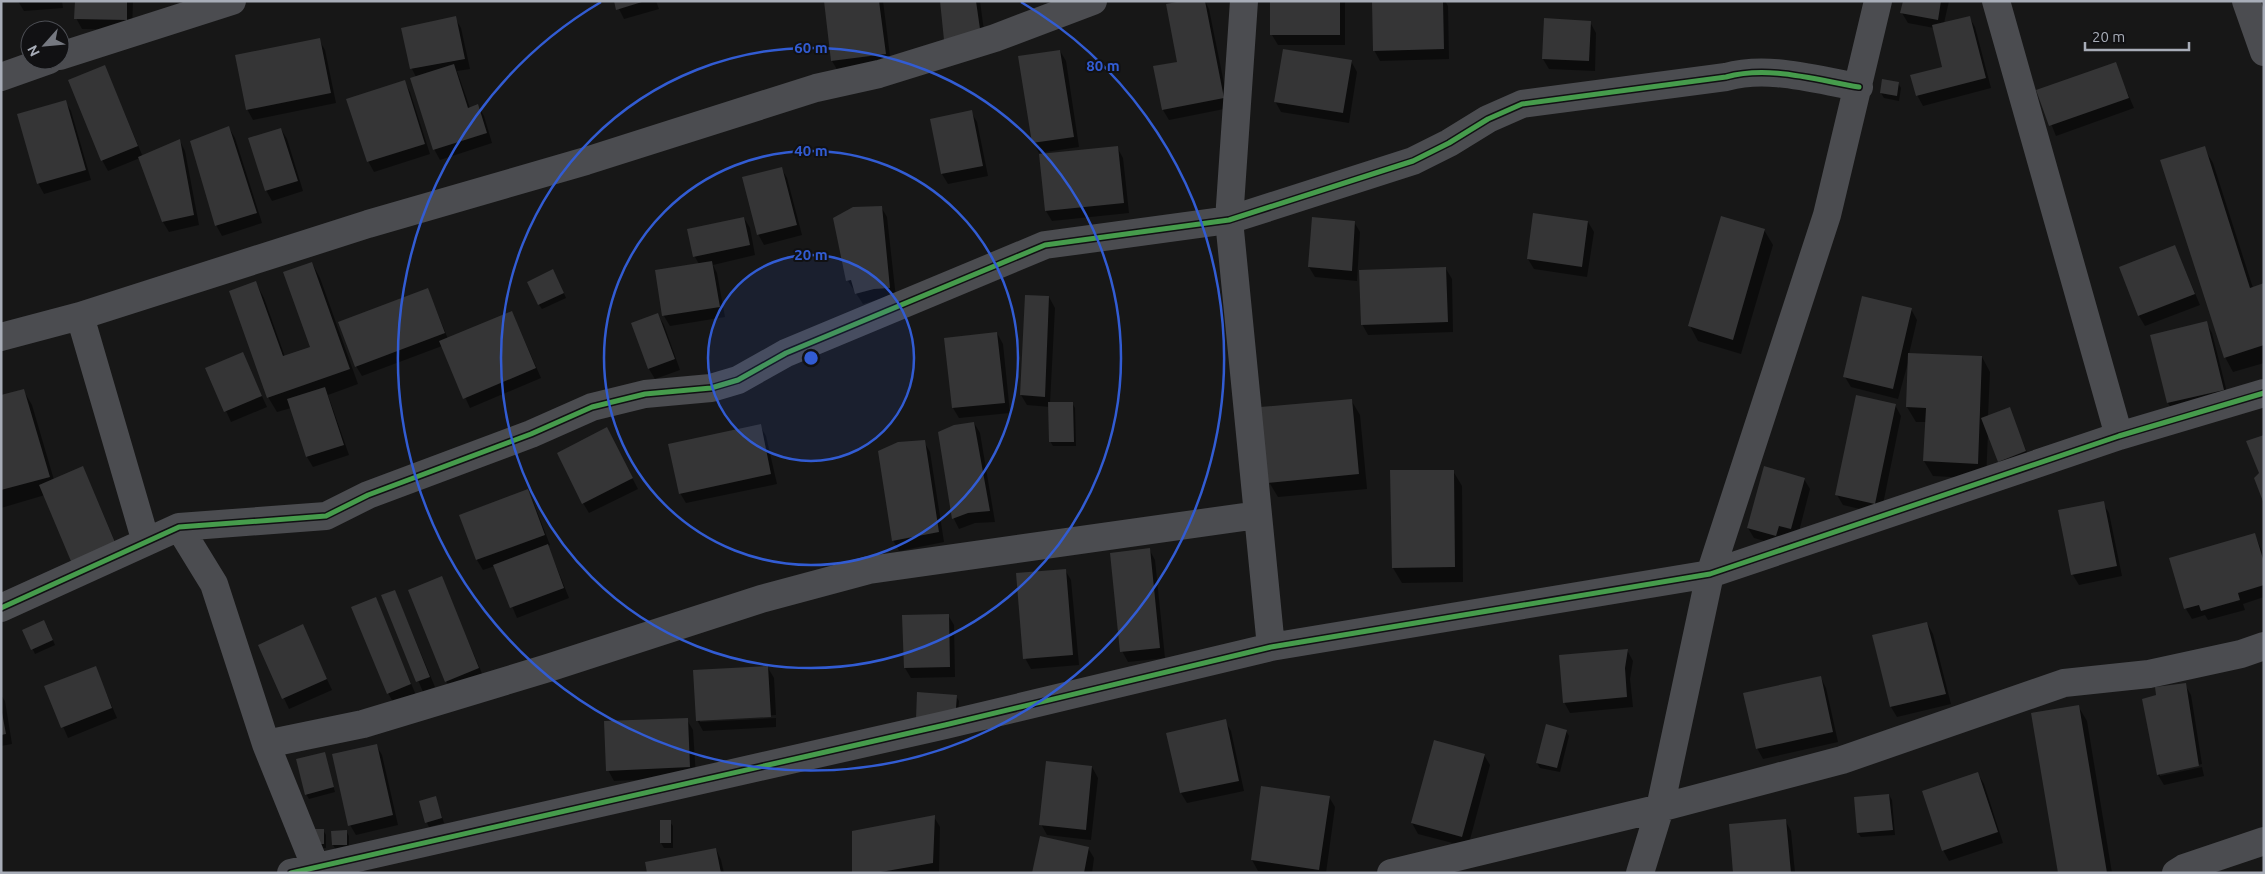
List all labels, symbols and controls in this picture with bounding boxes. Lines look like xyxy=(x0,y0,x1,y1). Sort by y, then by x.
north arrow xyxy=(20,20,70,70)
scale bar xyxy=(2085,20,2189,52)
text: 20 m xyxy=(2092,28,2125,45)
text: 60 m xyxy=(794,39,828,56)
text: N xyxy=(24,43,43,59)
text: 80 m xyxy=(1086,57,1120,74)
text: 40 m xyxy=(794,142,828,159)
text: 20 m xyxy=(794,246,828,263)
centre of rings xyxy=(802,349,820,367)

